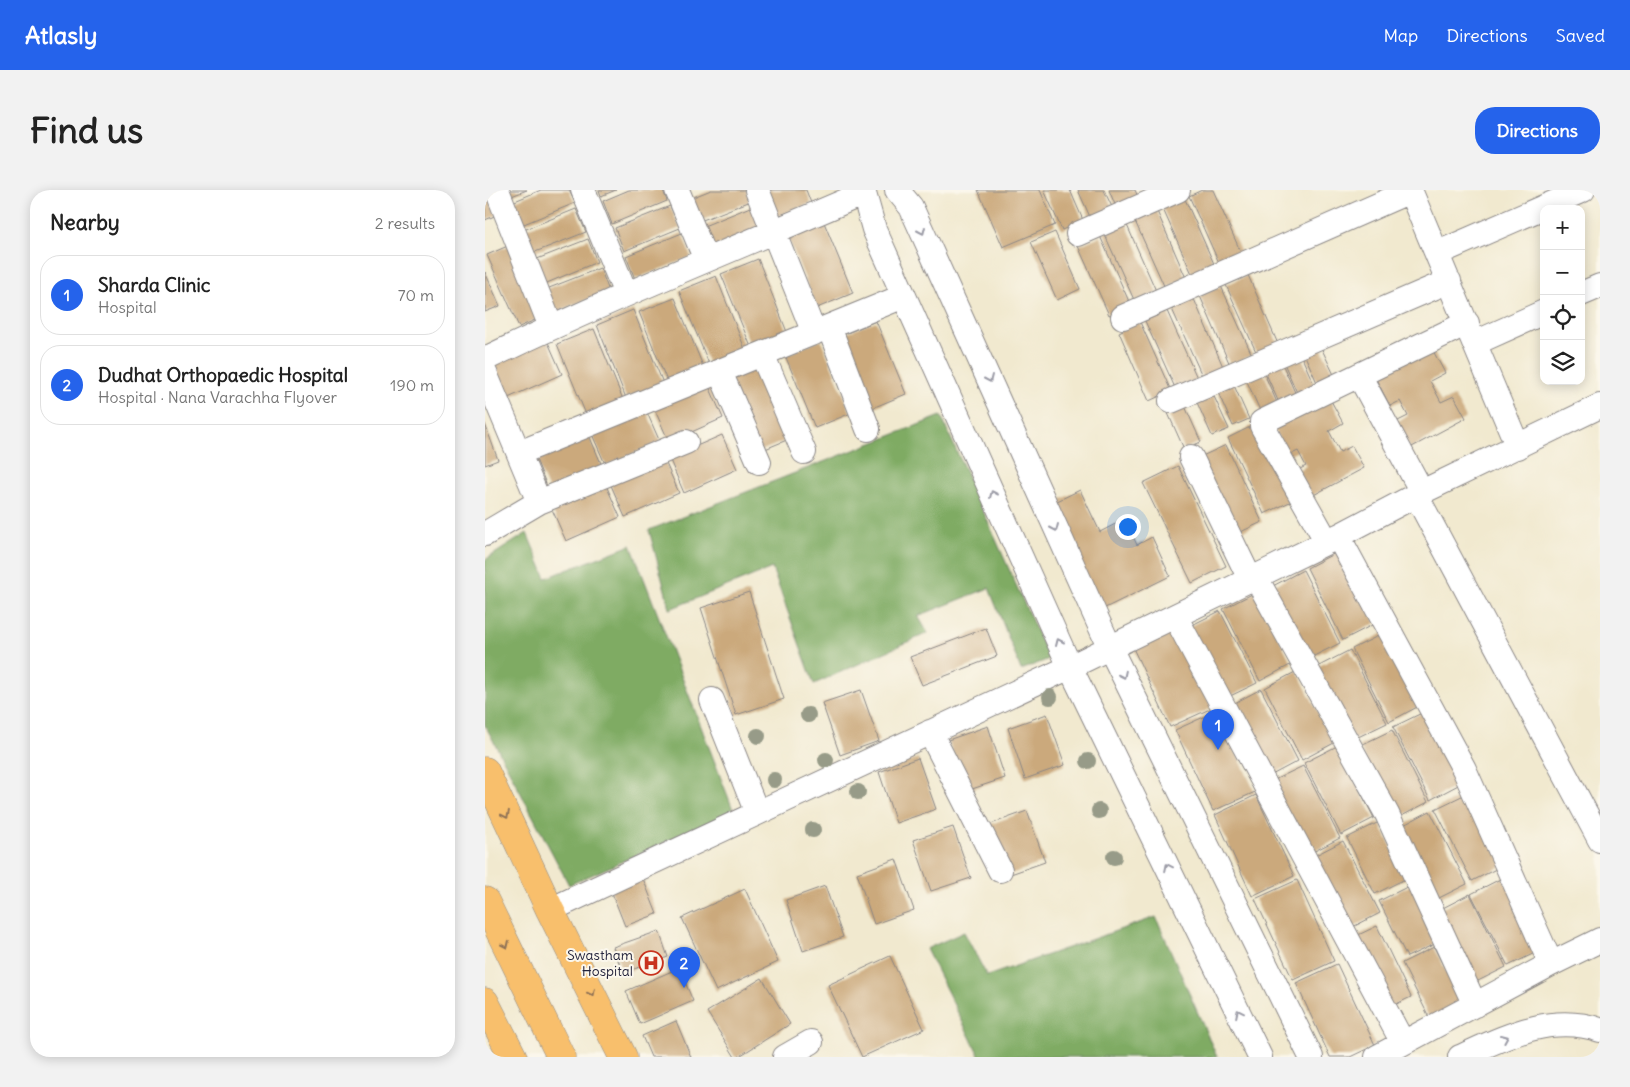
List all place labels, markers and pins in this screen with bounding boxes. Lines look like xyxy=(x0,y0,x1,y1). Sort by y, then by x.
pin: 1 xyxy=(1202,709,1234,750)
place label: Swastham Hospital xyxy=(567,946,633,980)
pin: 2 xyxy=(668,947,700,988)
hospital icon: Swastham Hospital xyxy=(638,950,664,976)

